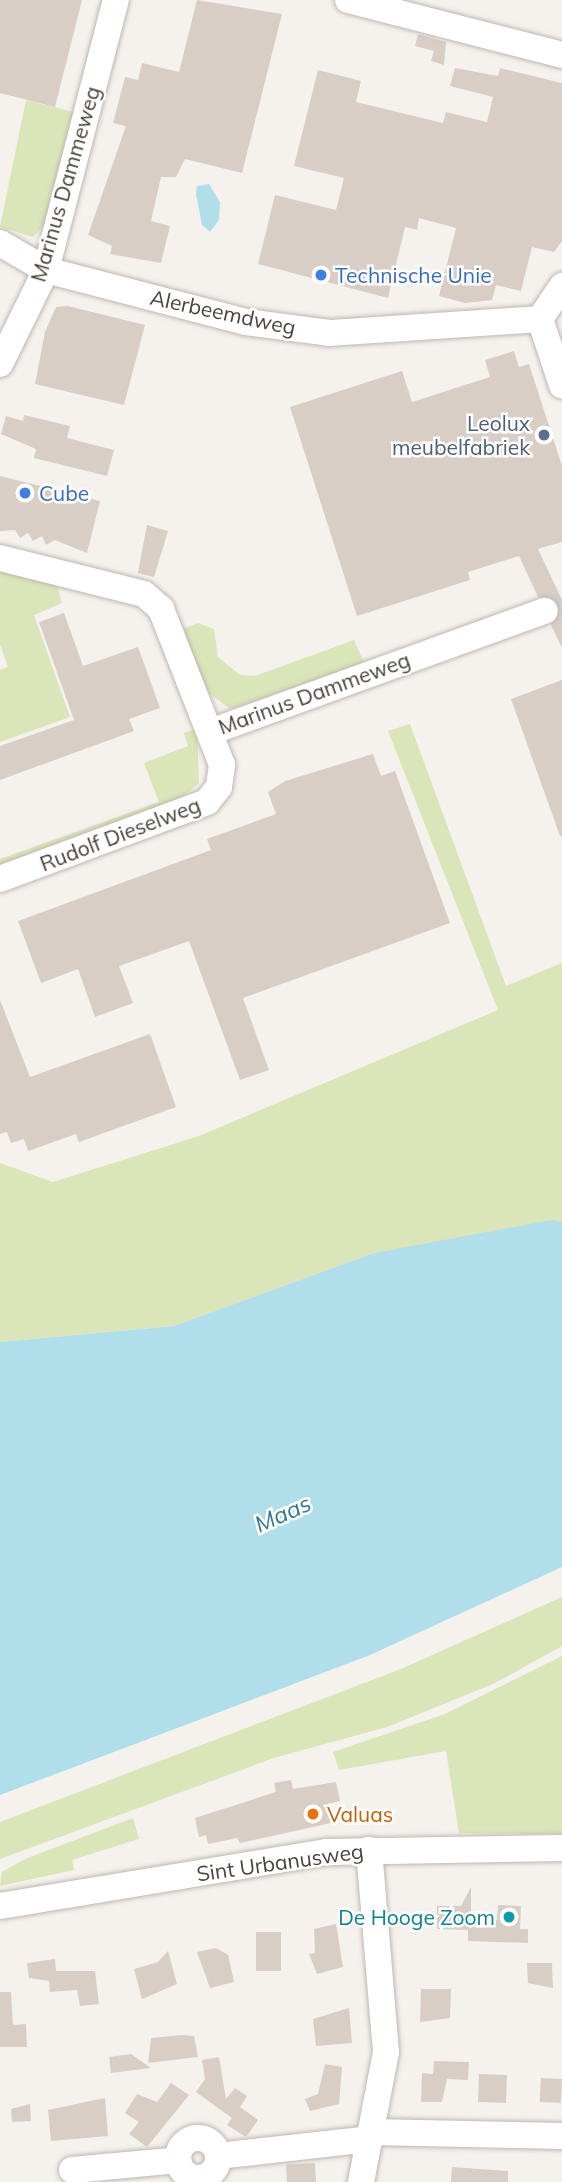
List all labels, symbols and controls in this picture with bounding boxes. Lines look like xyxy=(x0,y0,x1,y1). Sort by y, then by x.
street label: Marinus Dammeweg xyxy=(25,83,105,285)
place label: Technische Unie xyxy=(335,262,492,288)
marker: Technische Unie xyxy=(313,267,329,283)
street label: Alerbeemdweg xyxy=(148,284,298,340)
place label: Leolux meubelfabriek xyxy=(392,410,530,460)
marker: Leolux meubelfabriek xyxy=(536,427,552,443)
place label: Cube xyxy=(39,480,89,506)
marker: Cube xyxy=(17,485,33,501)
street label: Marinus Dammeweg xyxy=(215,647,413,739)
street label: Rudolf Dieselweg xyxy=(36,792,204,876)
water label: Maas xyxy=(251,1489,315,1539)
place label: Valuas xyxy=(327,1801,393,1827)
marker: Valuas xyxy=(305,1806,321,1822)
street label: Sint Urbanusweg xyxy=(195,1838,365,1886)
place label: De Hooge Zoom xyxy=(338,1904,495,1930)
marker: De Hooge Zoom xyxy=(501,1909,517,1925)

